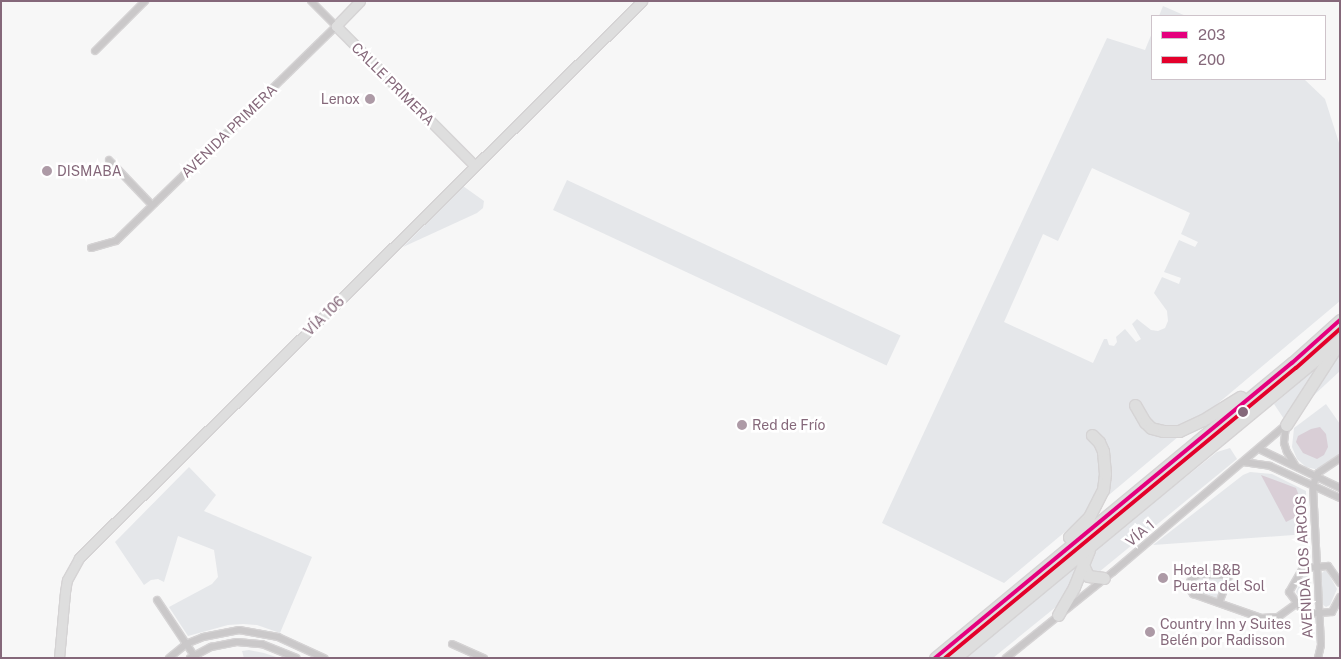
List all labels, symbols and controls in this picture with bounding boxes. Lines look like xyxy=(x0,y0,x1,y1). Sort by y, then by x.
legend xyxy=(1151,15,1326,80)
text: 203 xyxy=(1198,26,1225,43)
street label: CALLE PRIMERA xyxy=(348,39,438,129)
text: 200 xyxy=(1198,51,1225,68)
street label: AVENIDA PRIMERA xyxy=(178,81,280,181)
place label: Lenox xyxy=(321,91,360,107)
marker: Lenox xyxy=(364,93,376,105)
place label: DISMABA xyxy=(57,163,122,179)
marker: DISMABA xyxy=(41,165,53,177)
street label: VÍA 106 xyxy=(300,293,348,339)
unlabelled marker xyxy=(1238,407,1248,417)
place label: Red de Frío xyxy=(752,417,826,433)
marker: Red de Frío xyxy=(736,419,748,431)
street label: AVENIDA LOS ARCOS xyxy=(1292,495,1316,639)
street label: VÍA 1 xyxy=(1122,516,1158,550)
place label: Hotel B&B Puerta del Sol xyxy=(1173,562,1265,594)
marker: Hotel B&B Puerta del Sol xyxy=(1157,572,1169,584)
place label: Country Inn y Suites Belén por Radisson xyxy=(1160,616,1291,648)
marker: Country Inn y Suites Belén por Radisson xyxy=(1144,626,1156,638)

